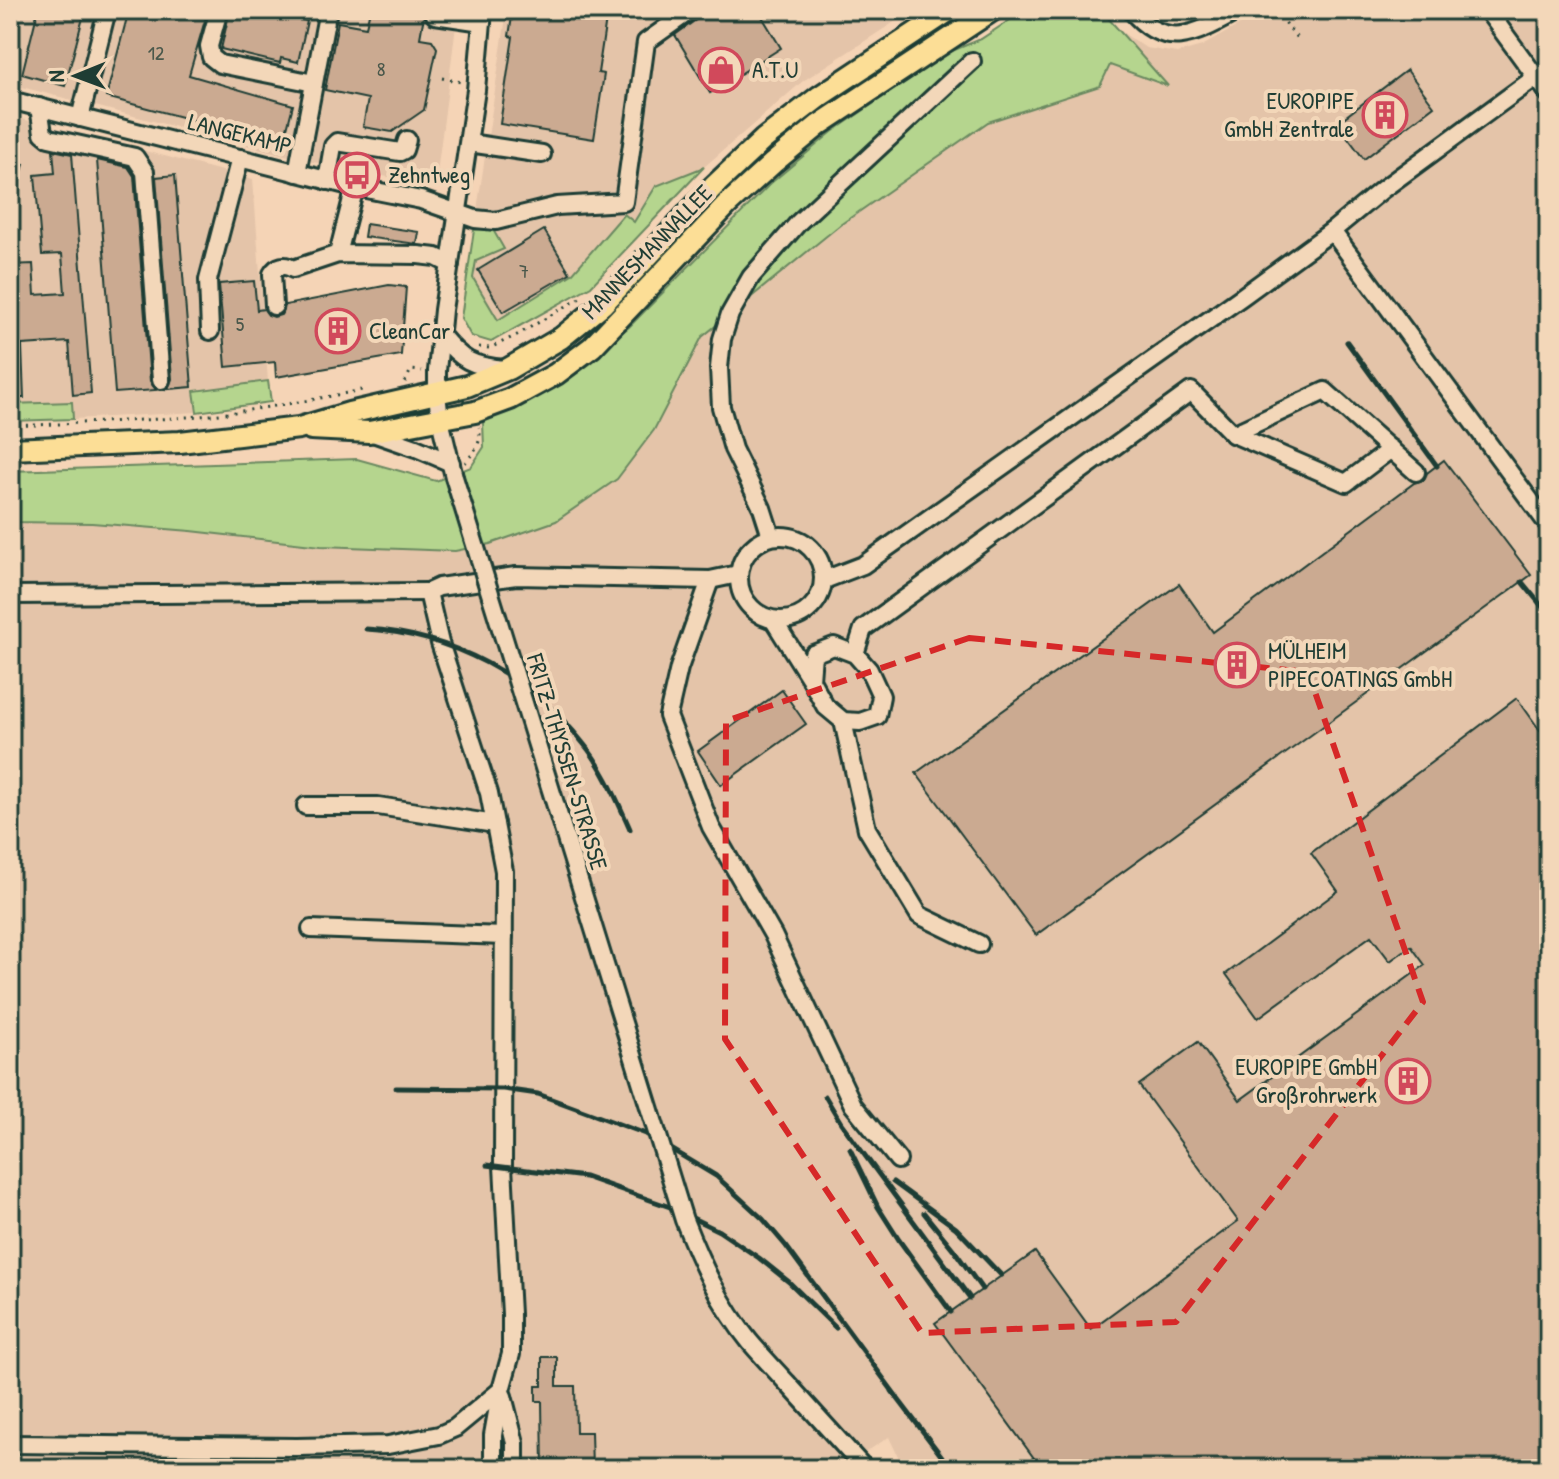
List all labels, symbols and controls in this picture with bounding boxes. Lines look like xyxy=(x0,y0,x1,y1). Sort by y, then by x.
north arrow xyxy=(36,36,116,116)
house number: 12 xyxy=(148,39,165,66)
shop icon: A.T.U xyxy=(697,46,745,94)
place label: A.T.U xyxy=(752,53,798,85)
house number: 8 xyxy=(377,55,385,82)
text: N xyxy=(41,70,71,82)
place label: EUROPIPE GmbH Zentrale xyxy=(1224,84,1354,144)
building icon: EUROPIPE GmbH Zentrale xyxy=(1361,91,1409,139)
street label: LANGEKAMP xyxy=(185,105,295,161)
bus stop icon: Zehntweg xyxy=(333,151,381,199)
place label: Zehntweg xyxy=(388,158,470,190)
street label: MANNESMANNALLEE xyxy=(574,177,719,326)
house number: 7 xyxy=(519,257,529,284)
building icon: CleanCar xyxy=(314,307,362,355)
house number: 5 xyxy=(236,310,245,337)
place label: CleanCar xyxy=(369,314,450,346)
place label: MÜLHEIM PIPECOATINGS GmbH xyxy=(1268,634,1452,694)
building icon: MÜLHEIM PIPECOATINGS GmbH xyxy=(1213,641,1261,689)
street label: FRITZ-THYSSEN-STRASSE xyxy=(520,649,616,874)
place label: EUROPIPE GmbH Großrohrwerk xyxy=(1235,1050,1377,1110)
building icon: EUROPIPE GmbH Großrohrwerk xyxy=(1384,1057,1432,1105)

